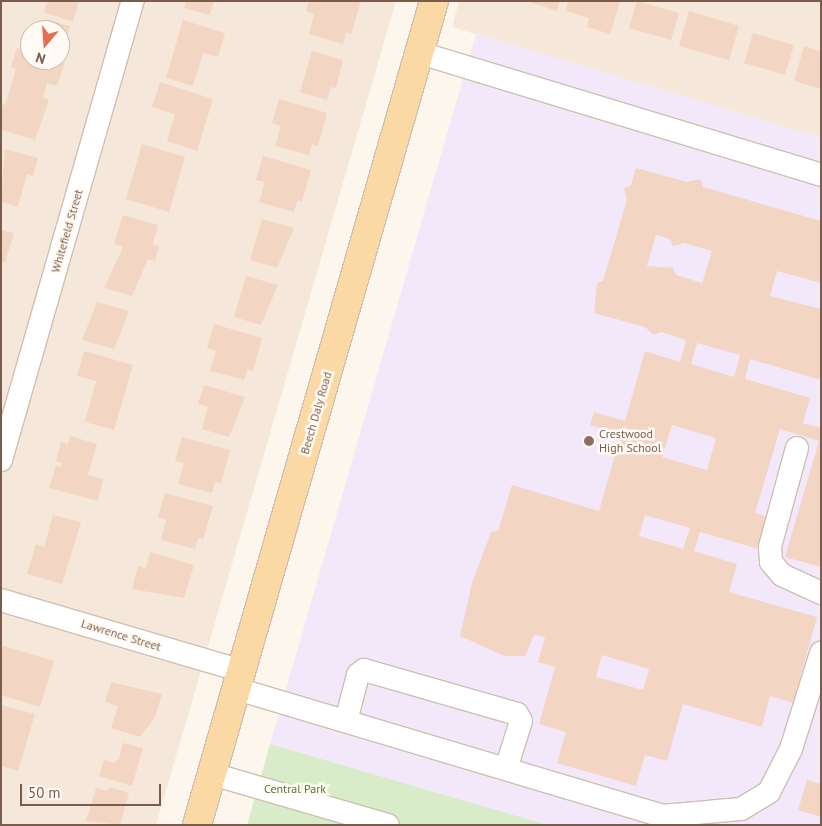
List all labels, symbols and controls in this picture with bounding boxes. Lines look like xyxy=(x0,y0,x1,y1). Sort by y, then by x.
north arrow xyxy=(20,20,70,70)
text: N xyxy=(34,48,48,68)
street label: Whitefield Street xyxy=(48,188,86,274)
street label: Beech Daly Road xyxy=(297,370,335,456)
place label: Crestwood High School xyxy=(599,427,661,455)
marker: Crestwood High School xyxy=(583,435,595,447)
street label: Lawrence Street xyxy=(79,616,163,654)
scale bar xyxy=(22,774,164,806)
park label: Central Park xyxy=(264,782,326,796)
text: 50 m xyxy=(28,783,61,802)

